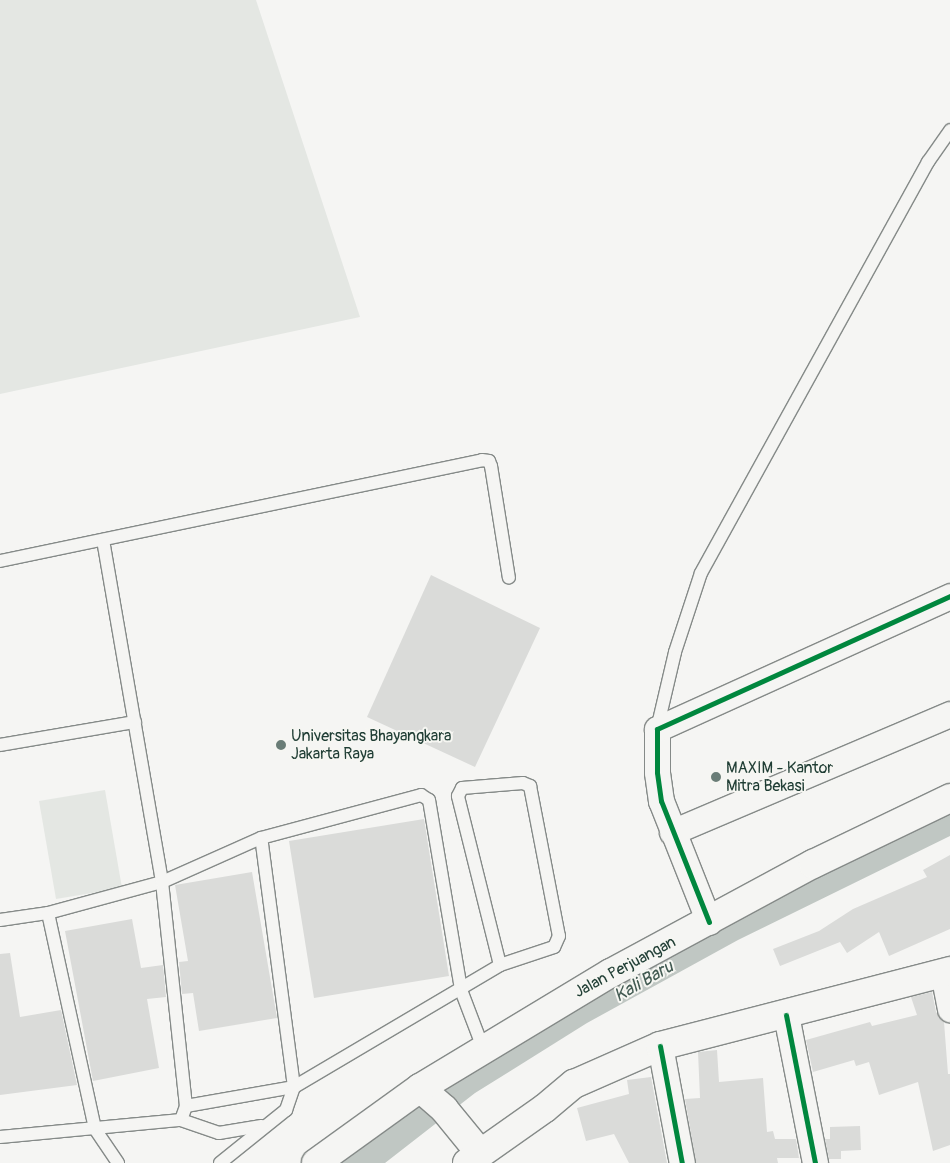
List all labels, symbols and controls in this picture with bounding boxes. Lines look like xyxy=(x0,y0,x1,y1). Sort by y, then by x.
place label: Universitas Bhayangkara Jakarta Raya xyxy=(291,726,451,764)
marker: Universitas Bhayangkara Jakarta Raya xyxy=(275,739,287,751)
place label: MAXIM - Kantor Mitra Bekasi xyxy=(726,758,833,796)
marker: MAXIM - Kantor Mitra Bekasi xyxy=(710,771,722,783)
street label: Jalan Perjuangan xyxy=(571,932,679,1002)
water label: Kali Baru xyxy=(611,956,677,1008)

